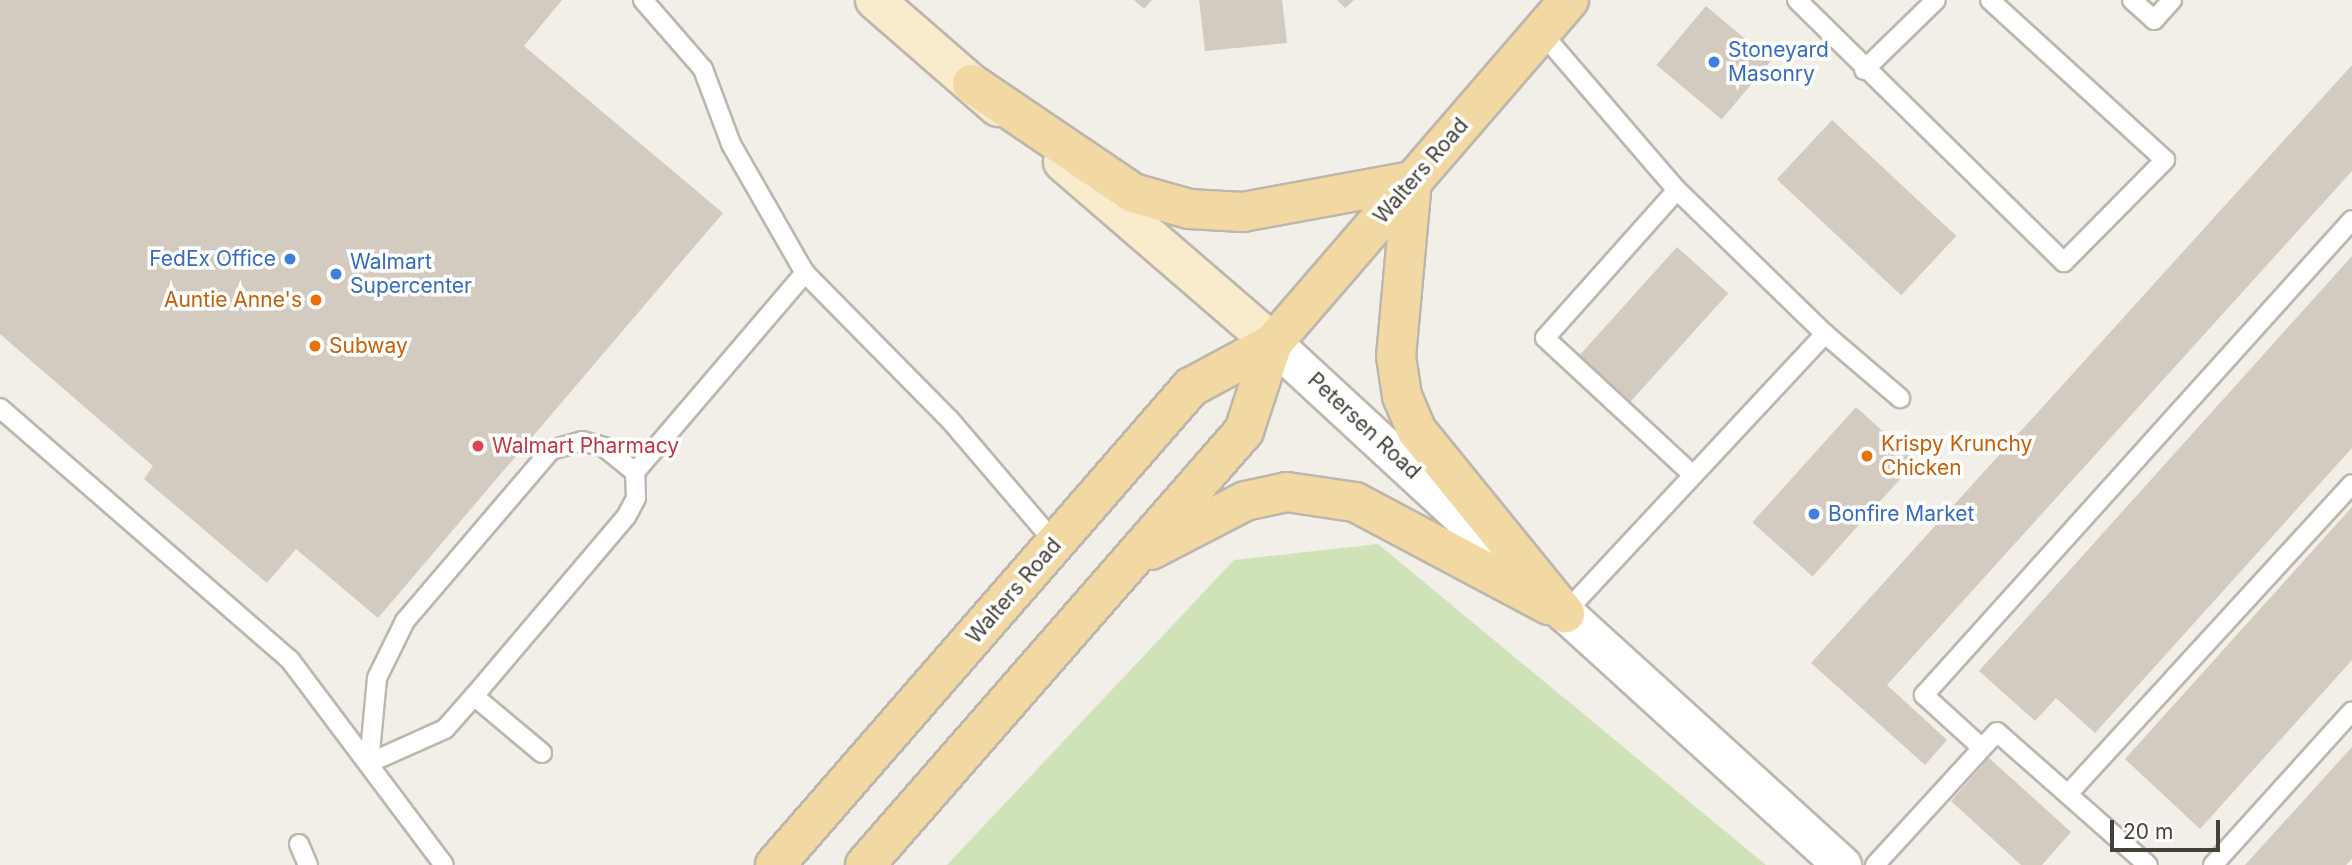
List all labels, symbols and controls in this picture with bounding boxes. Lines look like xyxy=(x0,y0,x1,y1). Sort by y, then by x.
place label: Stoneyard Masonry xyxy=(1728,37,1829,87)
marker: Stoneyard Masonry xyxy=(1706,54,1722,70)
street label: Walters Road xyxy=(1368,113,1474,229)
place label: FedEx Office xyxy=(149,246,276,272)
place label: Walmart Supercenter xyxy=(350,249,472,299)
marker: FedEx Office xyxy=(282,251,298,267)
marker: Walmart Supercenter xyxy=(328,266,344,282)
place label: Auntie Anne's xyxy=(164,287,302,313)
marker: Auntie Anne's xyxy=(308,292,324,308)
place label: Subway xyxy=(329,333,408,359)
marker: Subway xyxy=(307,338,323,354)
street label: Petersen Road xyxy=(1303,367,1425,485)
place label: Krispy Krunchy Chicken xyxy=(1881,431,2032,481)
place label: Walmart Pharmacy xyxy=(492,433,679,459)
marker: Walmart Pharmacy xyxy=(470,438,486,454)
marker: Krispy Krunchy Chicken xyxy=(1859,448,1875,464)
place label: Bonfire Market xyxy=(1828,501,1974,527)
marker: Bonfire Market xyxy=(1806,506,1822,522)
street label: Walters Road xyxy=(961,533,1067,649)
scale bar xyxy=(2114,806,2224,850)
text: 20 m xyxy=(2123,819,2173,844)

